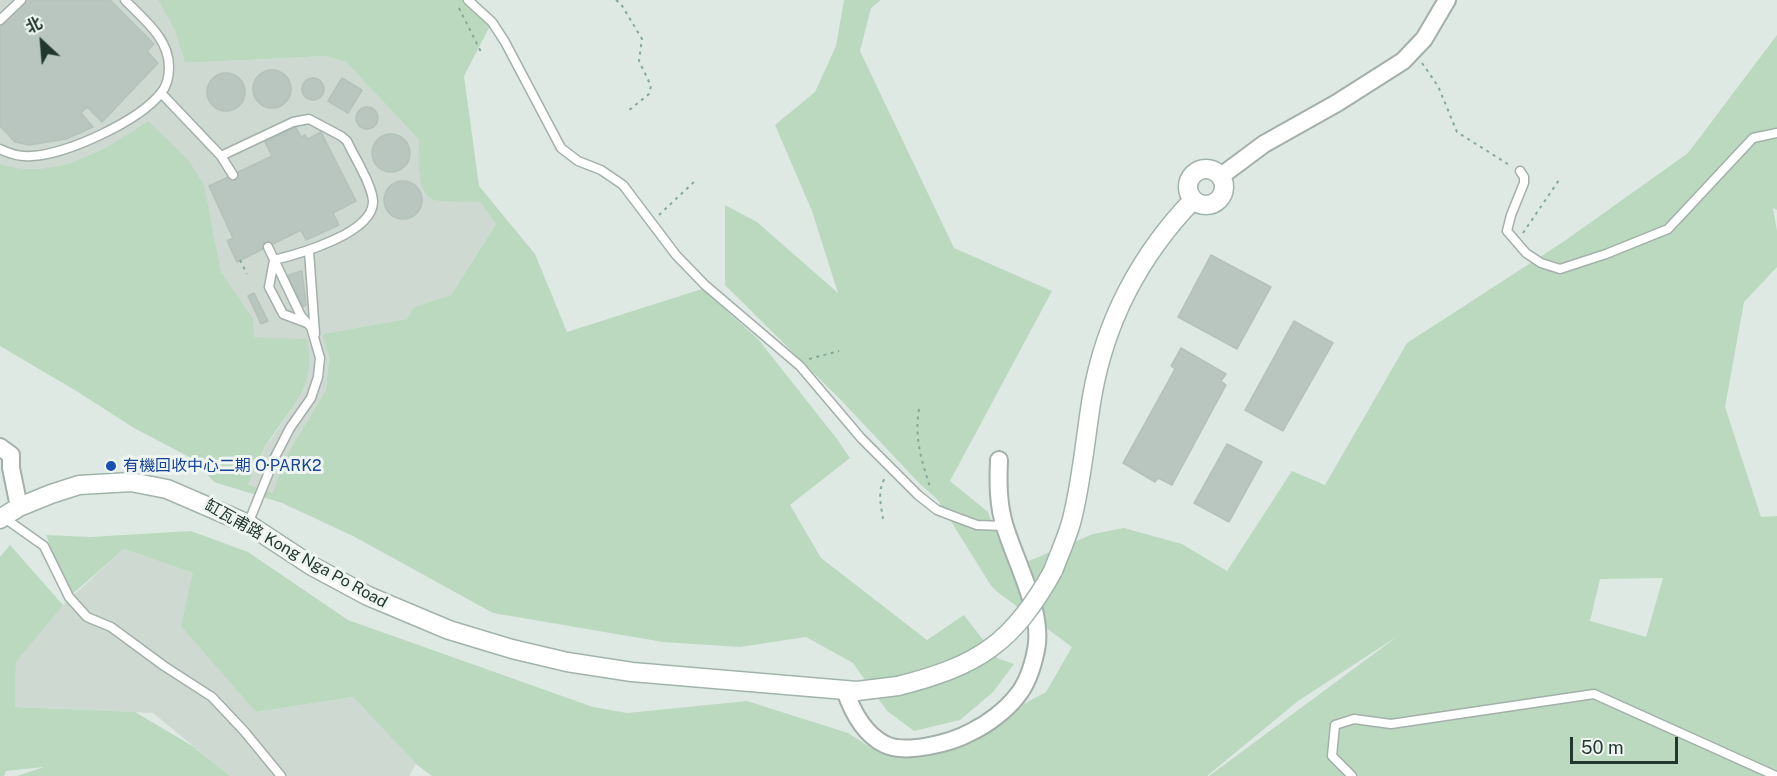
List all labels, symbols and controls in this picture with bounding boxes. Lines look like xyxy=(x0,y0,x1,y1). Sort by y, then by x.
north arrow xyxy=(12,12,72,72)
text: 北 xyxy=(23,13,45,37)
place label: 有機回收中心二期 O·PARK2 xyxy=(123,456,322,476)
marker: 有機回收中心二期 O·PARK2 xyxy=(104,459,118,473)
street label: 缸瓦甫路 Kong Nga Po Road xyxy=(201,496,391,612)
scale bar xyxy=(1573,725,1681,763)
text: 50 m xyxy=(1581,737,1624,758)

